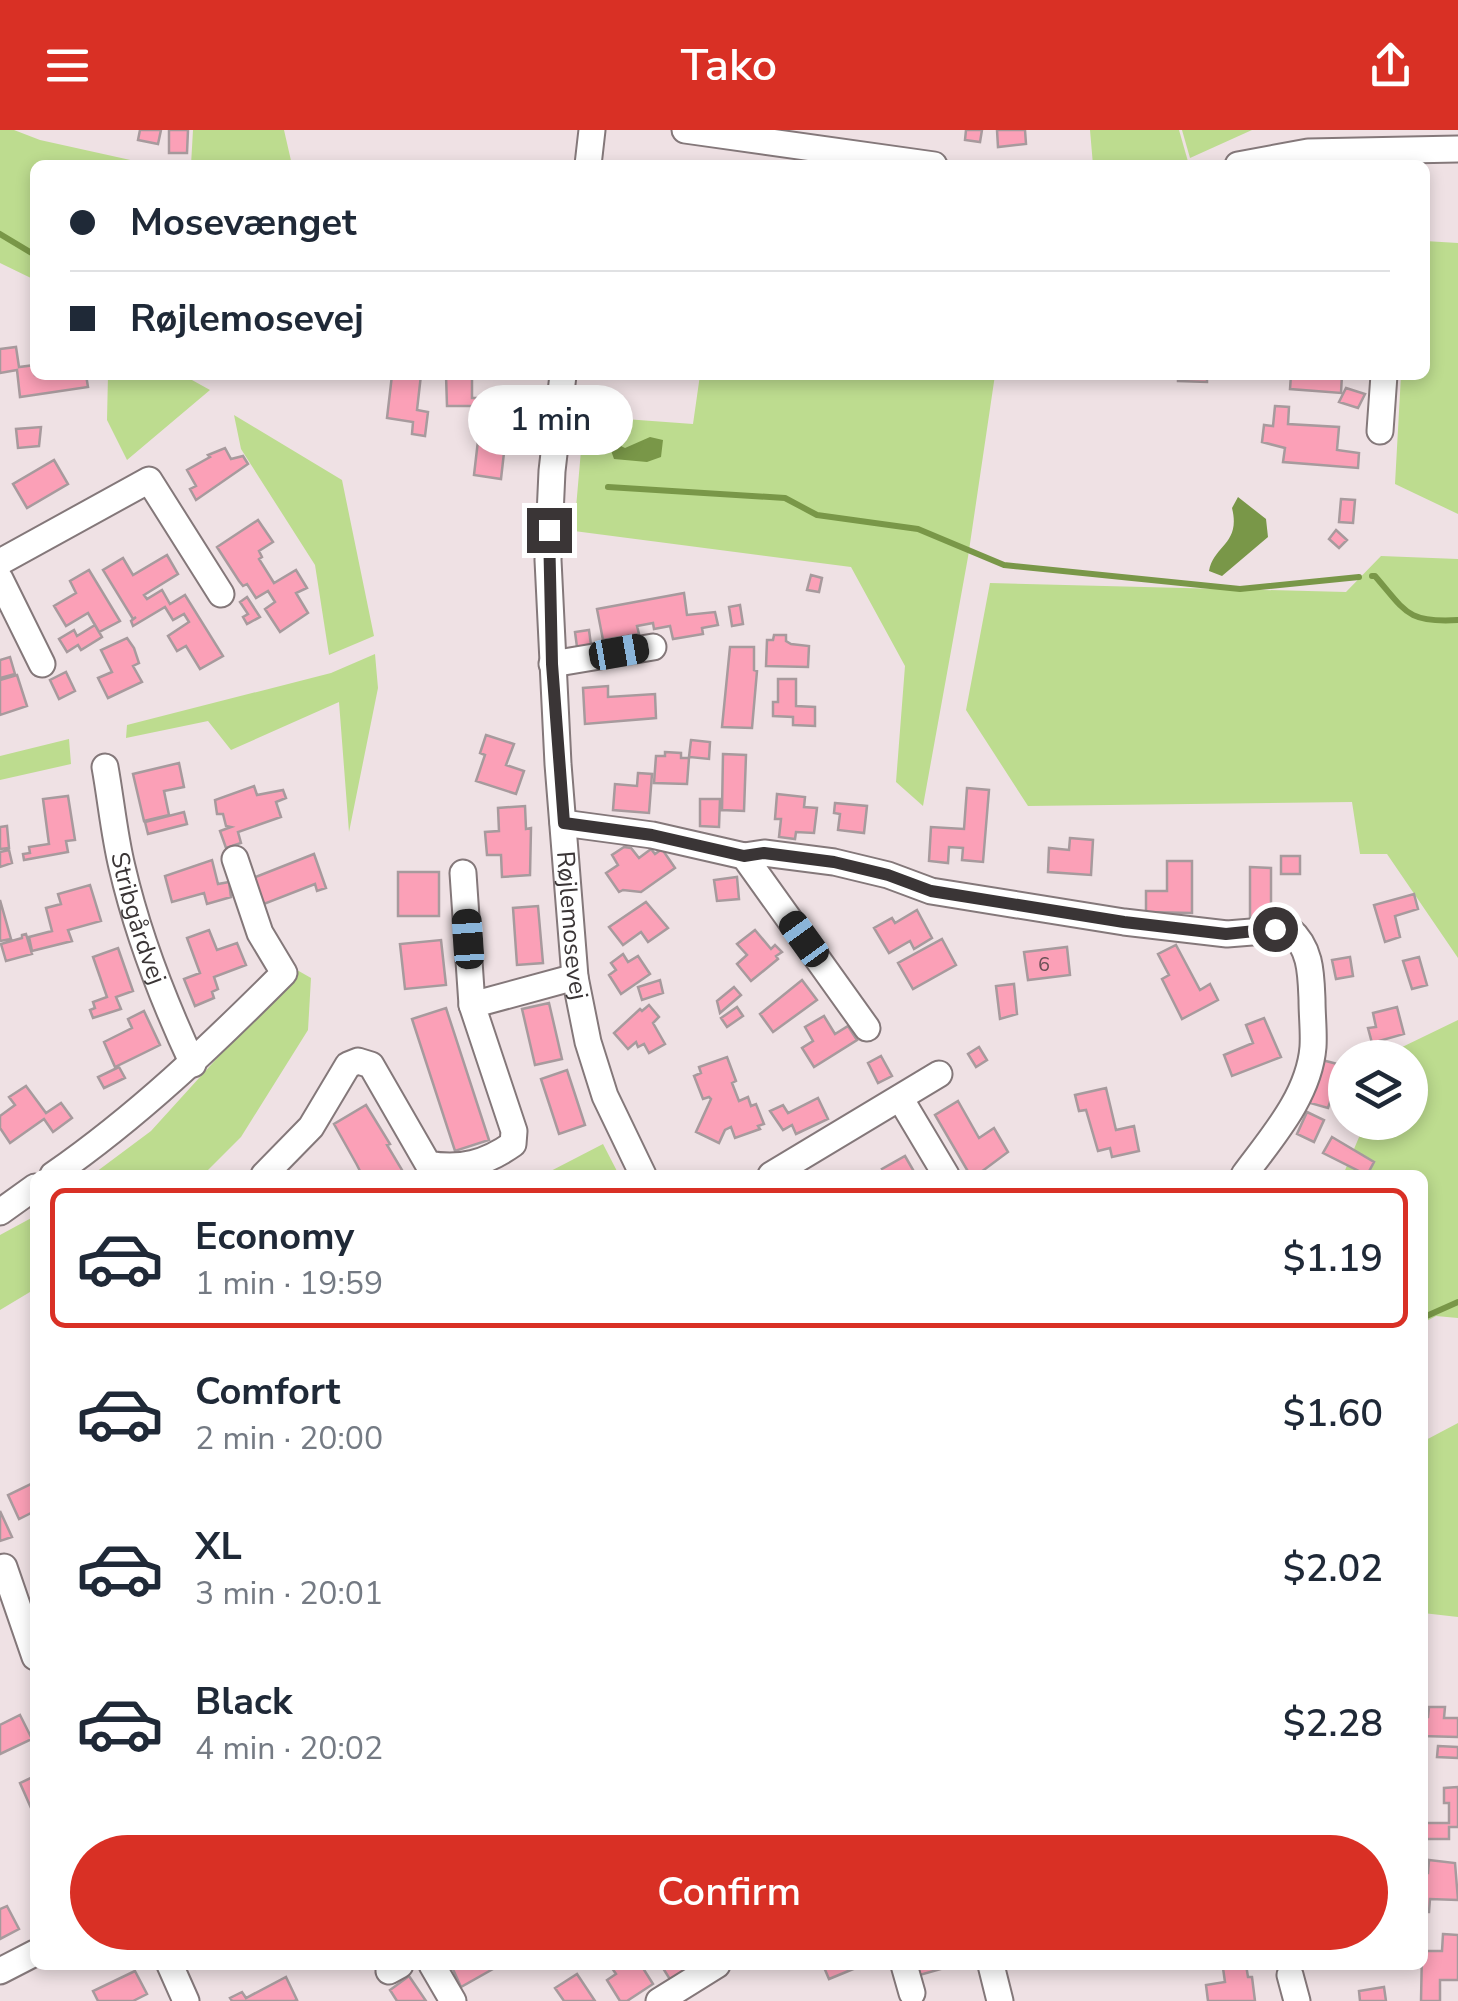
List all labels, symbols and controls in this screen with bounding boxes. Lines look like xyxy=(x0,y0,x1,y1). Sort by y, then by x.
text: Tako xyxy=(681,35,777,96)
icon: menu xyxy=(40,38,95,93)
icon: share xyxy=(1363,38,1418,93)
text: Mosevænget xyxy=(130,197,357,248)
text: Røjlemosevej xyxy=(130,293,364,344)
callout: 1 min xyxy=(466,385,632,455)
text: 1 min xyxy=(510,398,591,441)
route end xyxy=(527,508,572,553)
car xyxy=(587,632,651,672)
street label: Stribgårdvej xyxy=(102,849,174,989)
street label: Røjlemosevej xyxy=(548,850,596,1003)
car xyxy=(774,906,834,972)
route start xyxy=(1253,907,1298,952)
car xyxy=(451,908,485,970)
house number: 6 xyxy=(1038,951,1050,978)
map controls xyxy=(1328,1040,1428,1140)
button: layers xyxy=(1328,1040,1428,1140)
text: Economy xyxy=(195,1211,354,1262)
icon: car xyxy=(75,1213,165,1303)
text: $1.19 xyxy=(1283,1233,1383,1284)
text: 1 min · 19:59 xyxy=(195,1262,383,1305)
text: Comfort xyxy=(195,1366,340,1417)
icon: car xyxy=(75,1368,165,1458)
text: $1.60 xyxy=(1283,1388,1383,1439)
text: 2 min · 20:00 xyxy=(195,1417,383,1460)
text: XL xyxy=(195,1521,242,1572)
icon: car xyxy=(75,1523,165,1613)
text: $2.02 xyxy=(1283,1543,1383,1594)
text: 3 min · 20:01 xyxy=(195,1572,383,1615)
text: Black xyxy=(195,1676,292,1727)
icon: car xyxy=(75,1678,165,1768)
text: $2.28 xyxy=(1283,1698,1383,1749)
text: 4 min · 20:02 xyxy=(195,1727,383,1770)
button: Confirm xyxy=(70,1835,1388,1950)

